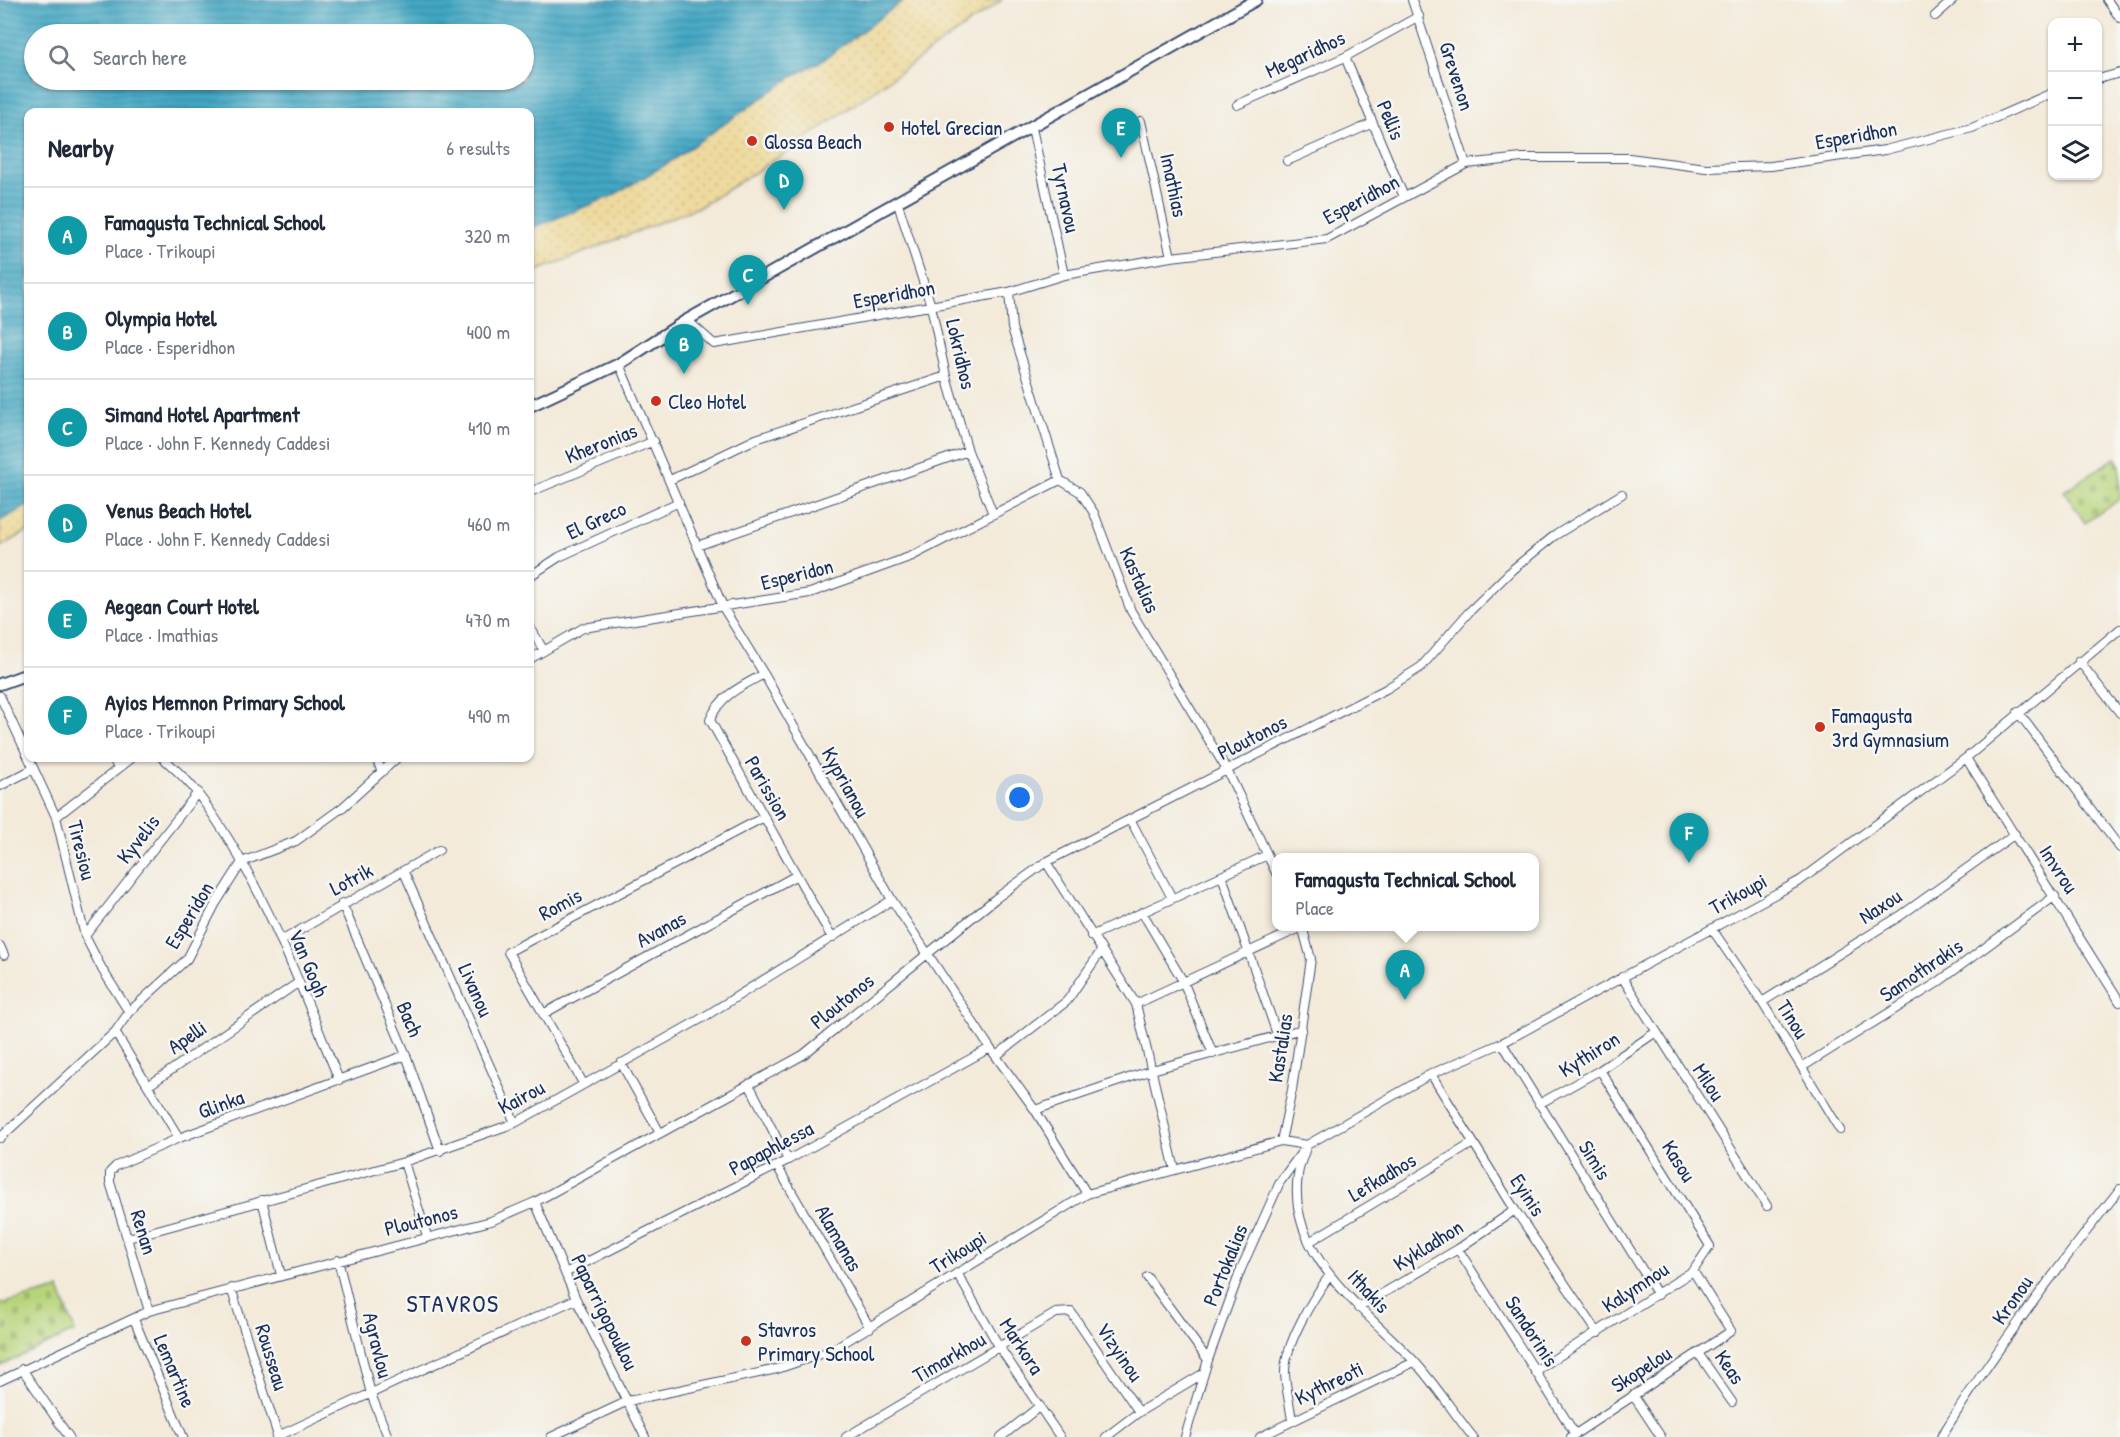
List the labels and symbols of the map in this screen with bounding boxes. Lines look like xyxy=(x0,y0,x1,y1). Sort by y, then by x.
street label: Megaridhos xyxy=(1260,23,1350,85)
street label: Grevenon xyxy=(1432,38,1482,114)
street label: Pellis xyxy=(1370,96,1412,144)
pin: E xyxy=(1102,108,1140,158)
place label: Hotel Grecian xyxy=(901,113,1002,142)
street label: Esperidhon xyxy=(1813,114,1899,156)
marker: Hotel Grecian xyxy=(882,120,896,134)
place label: Glossa Beach xyxy=(764,127,862,156)
marker: Glossa Beach xyxy=(745,134,759,148)
street label: Imathias xyxy=(1153,150,1195,220)
pin: D xyxy=(764,160,804,210)
street label: Tyrnavou xyxy=(1045,161,1088,236)
street label: Esperidhon xyxy=(1318,167,1404,231)
pin: C xyxy=(728,256,768,305)
street label: Esperidhon xyxy=(851,273,937,315)
street label: Lokridhos xyxy=(939,316,983,392)
pin: B xyxy=(664,324,704,374)
place label: Cleo Hotel xyxy=(668,387,747,416)
marker: Cleo Hotel xyxy=(649,394,663,408)
street label: Kheronias xyxy=(561,415,641,471)
street label: El Greco xyxy=(561,494,631,546)
street label: Kastalias xyxy=(1113,542,1167,618)
street label: Esperidon xyxy=(758,551,836,597)
place label: Famagusta 3rd Gymnasium xyxy=(1831,701,1949,754)
street label: Ploutonos xyxy=(1212,707,1292,767)
marker: Famagusta 3rd Gymnasium xyxy=(1813,720,1827,734)
street label: Kyprianou xyxy=(815,742,877,823)
street label: Parission xyxy=(738,750,798,826)
your location xyxy=(1005,783,1034,812)
street label: Kyvelis xyxy=(110,808,166,870)
pin: F xyxy=(1670,814,1708,863)
street label: Tiresiou xyxy=(61,817,104,883)
street label: Imvrou xyxy=(2033,839,2086,899)
street label: Lotrik xyxy=(324,856,378,902)
street label: Trikoupi xyxy=(1704,866,1772,922)
street label: Esperidon xyxy=(158,876,220,954)
street label: Romis xyxy=(533,881,587,927)
street label: Naxou xyxy=(1853,881,1908,931)
street label: Avanas xyxy=(631,904,691,954)
street label: Van Gogh xyxy=(282,925,336,1002)
street label: Samothrakis xyxy=(1874,932,1968,1008)
pin: A xyxy=(1386,950,1424,1000)
street label: Livanou xyxy=(451,959,501,1022)
street label: Ploutonos xyxy=(804,966,880,1036)
street label: Tinou xyxy=(1770,994,1816,1045)
street label: Bach xyxy=(390,997,430,1041)
street label: Kastalias xyxy=(1260,1011,1300,1085)
street label: Apelli xyxy=(162,1013,212,1061)
street label: Kythiron xyxy=(1553,1024,1625,1084)
street label: Milou xyxy=(1686,1057,1732,1107)
street label: Kairou xyxy=(493,1072,550,1121)
street label: Glinka xyxy=(194,1082,248,1126)
street label: Papaphlessa xyxy=(724,1114,818,1182)
street label: Simis xyxy=(1572,1135,1618,1185)
street label: Kasou xyxy=(1655,1135,1703,1188)
street label: Lefkadhos xyxy=(1343,1145,1421,1209)
street label: Eyinis xyxy=(1504,1168,1552,1222)
street label: Ploutonos xyxy=(381,1197,461,1243)
street label: Alamanas xyxy=(808,1199,870,1277)
street label: Renan xyxy=(124,1206,164,1258)
street label: Kykladhon xyxy=(1388,1212,1468,1278)
street label: Portokalias xyxy=(1195,1220,1255,1310)
street label: Trikoupi xyxy=(924,1223,992,1281)
street label: Paparrigopoullou xyxy=(564,1249,646,1376)
street label: Kalymnou xyxy=(1596,1254,1675,1319)
street label: Ithakis xyxy=(1341,1263,1397,1319)
street label: Kronou xyxy=(1985,1269,2040,1330)
district label: STAVROS xyxy=(406,1287,500,1319)
street label: Sandorinis xyxy=(1498,1290,1566,1372)
street label: Agravlou xyxy=(356,1309,400,1381)
street label: Markora xyxy=(993,1312,1051,1380)
place label: Stavros Primary School xyxy=(758,1315,875,1368)
street label: Vizyinou xyxy=(1090,1317,1151,1388)
street label: Rousseau xyxy=(248,1320,296,1394)
street label: Timarkhou xyxy=(907,1324,991,1389)
street label: Lemartine xyxy=(147,1330,203,1412)
marker: Stavros Primary School xyxy=(739,1334,753,1348)
street label: Skopelou xyxy=(1605,1338,1677,1399)
street label: Keas xyxy=(1708,1344,1752,1390)
street label: Kythreoti xyxy=(1290,1354,1368,1412)

